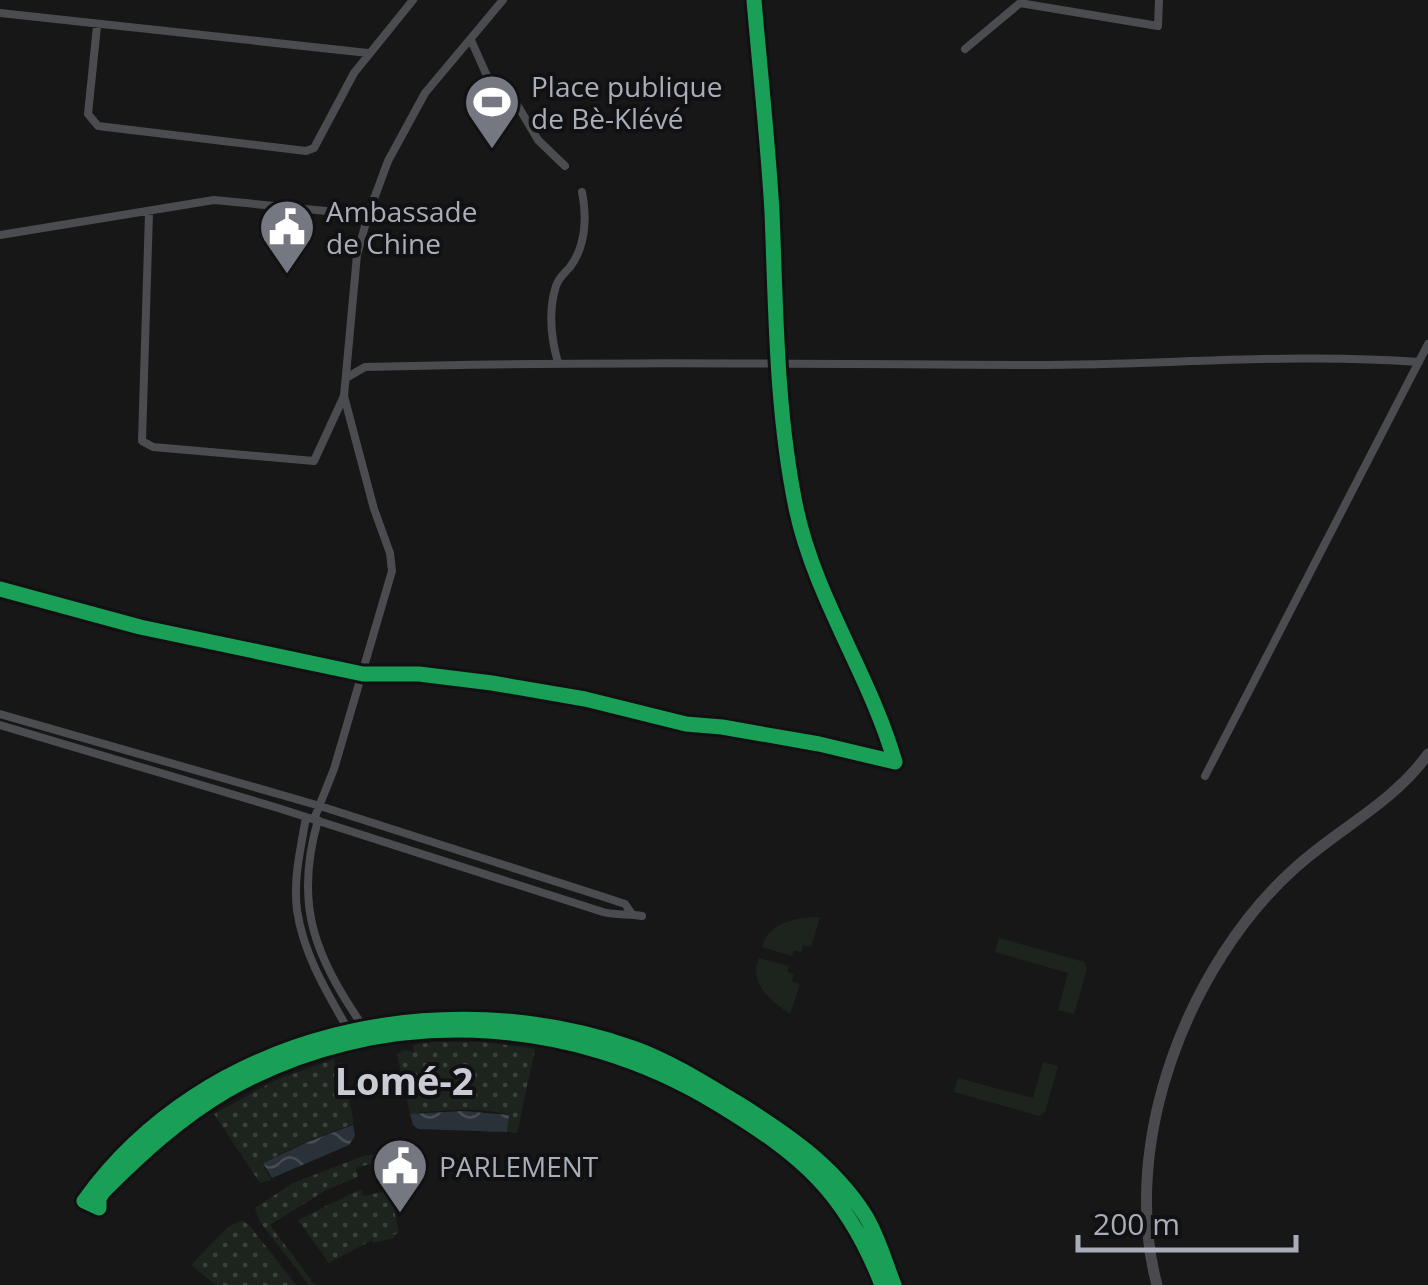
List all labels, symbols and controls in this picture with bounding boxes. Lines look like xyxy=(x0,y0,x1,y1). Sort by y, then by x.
place label: Place publique de Bè-Klévé xyxy=(531,67,722,137)
sports icon: Place publique de Bè-Klévé xyxy=(462,72,522,151)
place label: Ambassade de Chine xyxy=(326,192,477,262)
public building icon: Ambassade de Chine xyxy=(257,197,317,276)
district label: Lomé-2 xyxy=(335,1054,473,1106)
public building icon: PARLEMENT xyxy=(370,1136,430,1215)
place label: PARLEMENT xyxy=(439,1147,599,1185)
scale bar xyxy=(1078,1190,1296,1252)
text: 200 m xyxy=(1093,1203,1180,1244)

